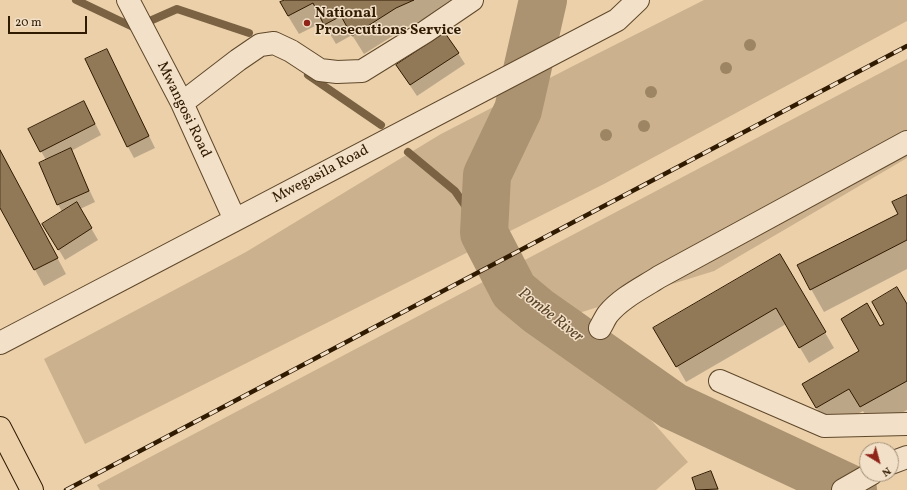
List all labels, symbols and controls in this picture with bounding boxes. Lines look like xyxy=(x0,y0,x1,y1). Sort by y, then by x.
place label: National Prosecutions Service xyxy=(315,5,461,40)
scale bar xyxy=(10,8,89,34)
text: 20 m xyxy=(15,15,42,31)
marker: National Prosecutions Service xyxy=(302,18,312,28)
street label: Mwangosi Road xyxy=(152,59,214,161)
street label: Mwegasila Road xyxy=(270,142,372,208)
water label: Pombe River xyxy=(514,285,586,347)
north arrow xyxy=(859,442,899,482)
text: N xyxy=(878,463,894,480)

